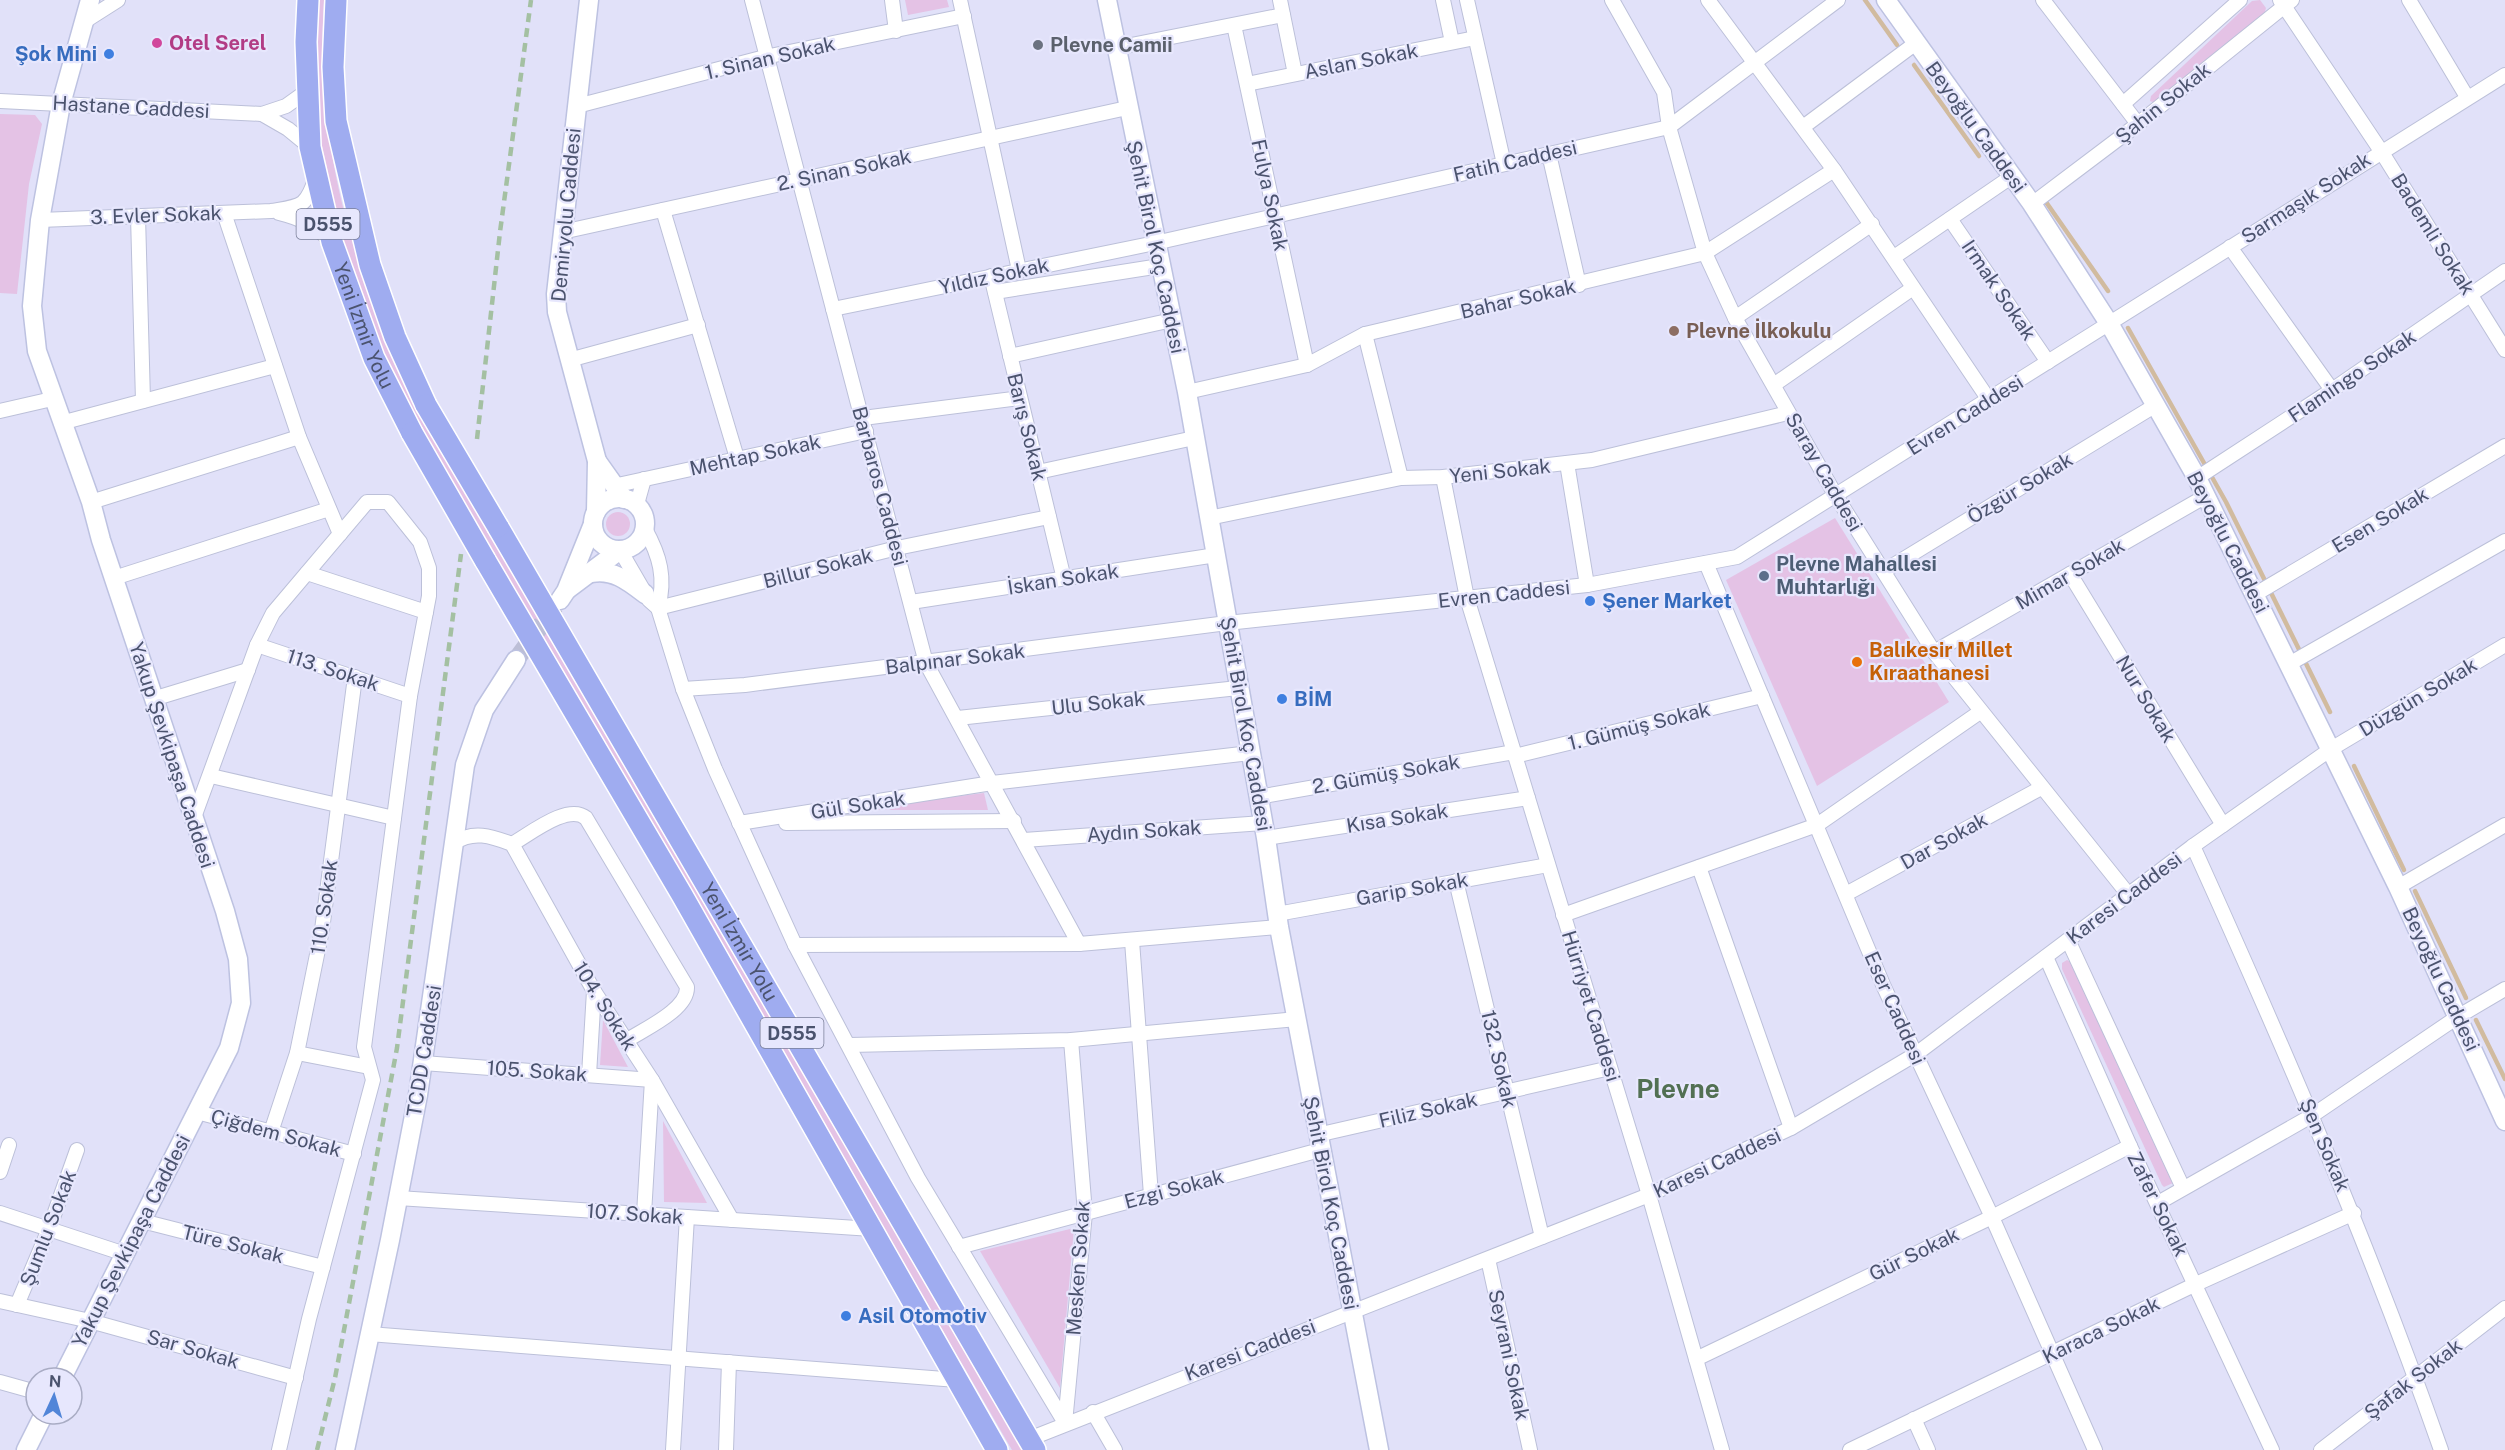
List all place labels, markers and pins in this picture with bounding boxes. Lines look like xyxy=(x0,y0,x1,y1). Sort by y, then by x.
place label: Otel Serel xyxy=(169,31,266,55)
place label: Plevne Camii xyxy=(1050,33,1173,57)
marker: Otel Serel xyxy=(150,36,164,50)
marker: Plevne Camii xyxy=(1031,38,1045,52)
place label: Şok Mini xyxy=(15,42,97,66)
marker: Şok Mini xyxy=(102,47,116,61)
place label: Plevne İlkokulu xyxy=(1686,318,1831,343)
marker: Plevne İlkokulu xyxy=(1667,324,1681,338)
place label: Plevne Mahallesi Muhtarlığı xyxy=(1776,552,1937,599)
marker: Plevne Mahallesi Muhtarlığı xyxy=(1757,569,1771,583)
place label: Şener Market xyxy=(1602,589,1732,613)
marker: Şener Market xyxy=(1583,594,1597,608)
place label: Balıkesir Millet Kıraathanesi xyxy=(1869,638,2013,685)
marker: Balıkesir Millet Kıraathanesi xyxy=(1850,655,1864,669)
place label: BİM xyxy=(1294,686,1332,711)
marker: BİM xyxy=(1275,692,1289,706)
place label: Asil Otomotiv xyxy=(858,1304,988,1328)
marker: Asil Otomotiv xyxy=(839,1309,853,1323)

